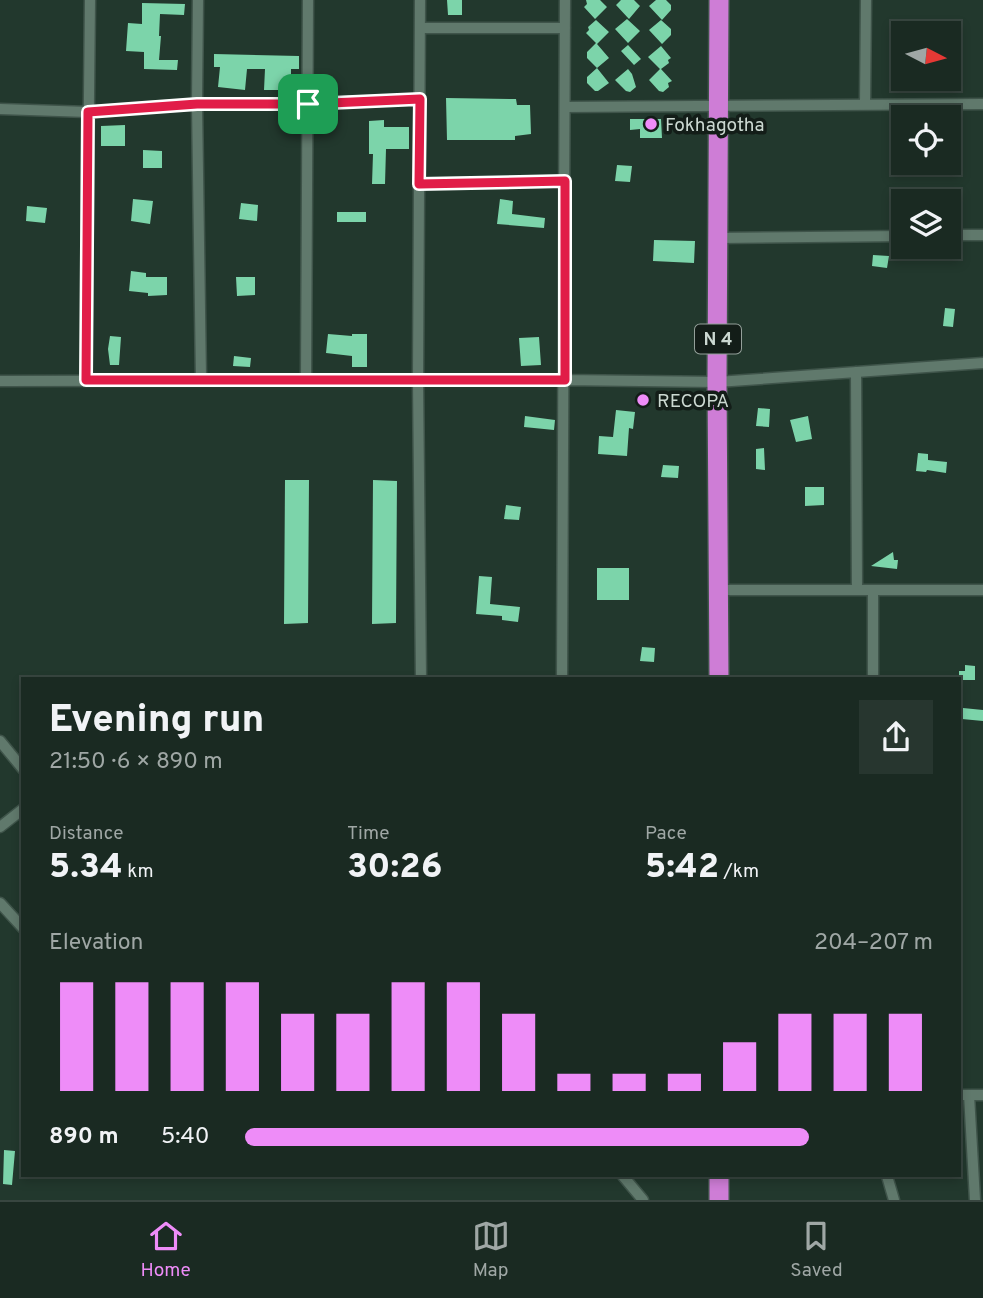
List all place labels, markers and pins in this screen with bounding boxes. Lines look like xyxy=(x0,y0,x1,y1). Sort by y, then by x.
pin xyxy=(278,74,338,134)
place label: Fokhagotha xyxy=(665,114,765,138)
marker: Fokhagotha xyxy=(643,116,659,132)
place label: RECOPA xyxy=(657,390,729,414)
marker: RECOPA xyxy=(635,392,651,408)

